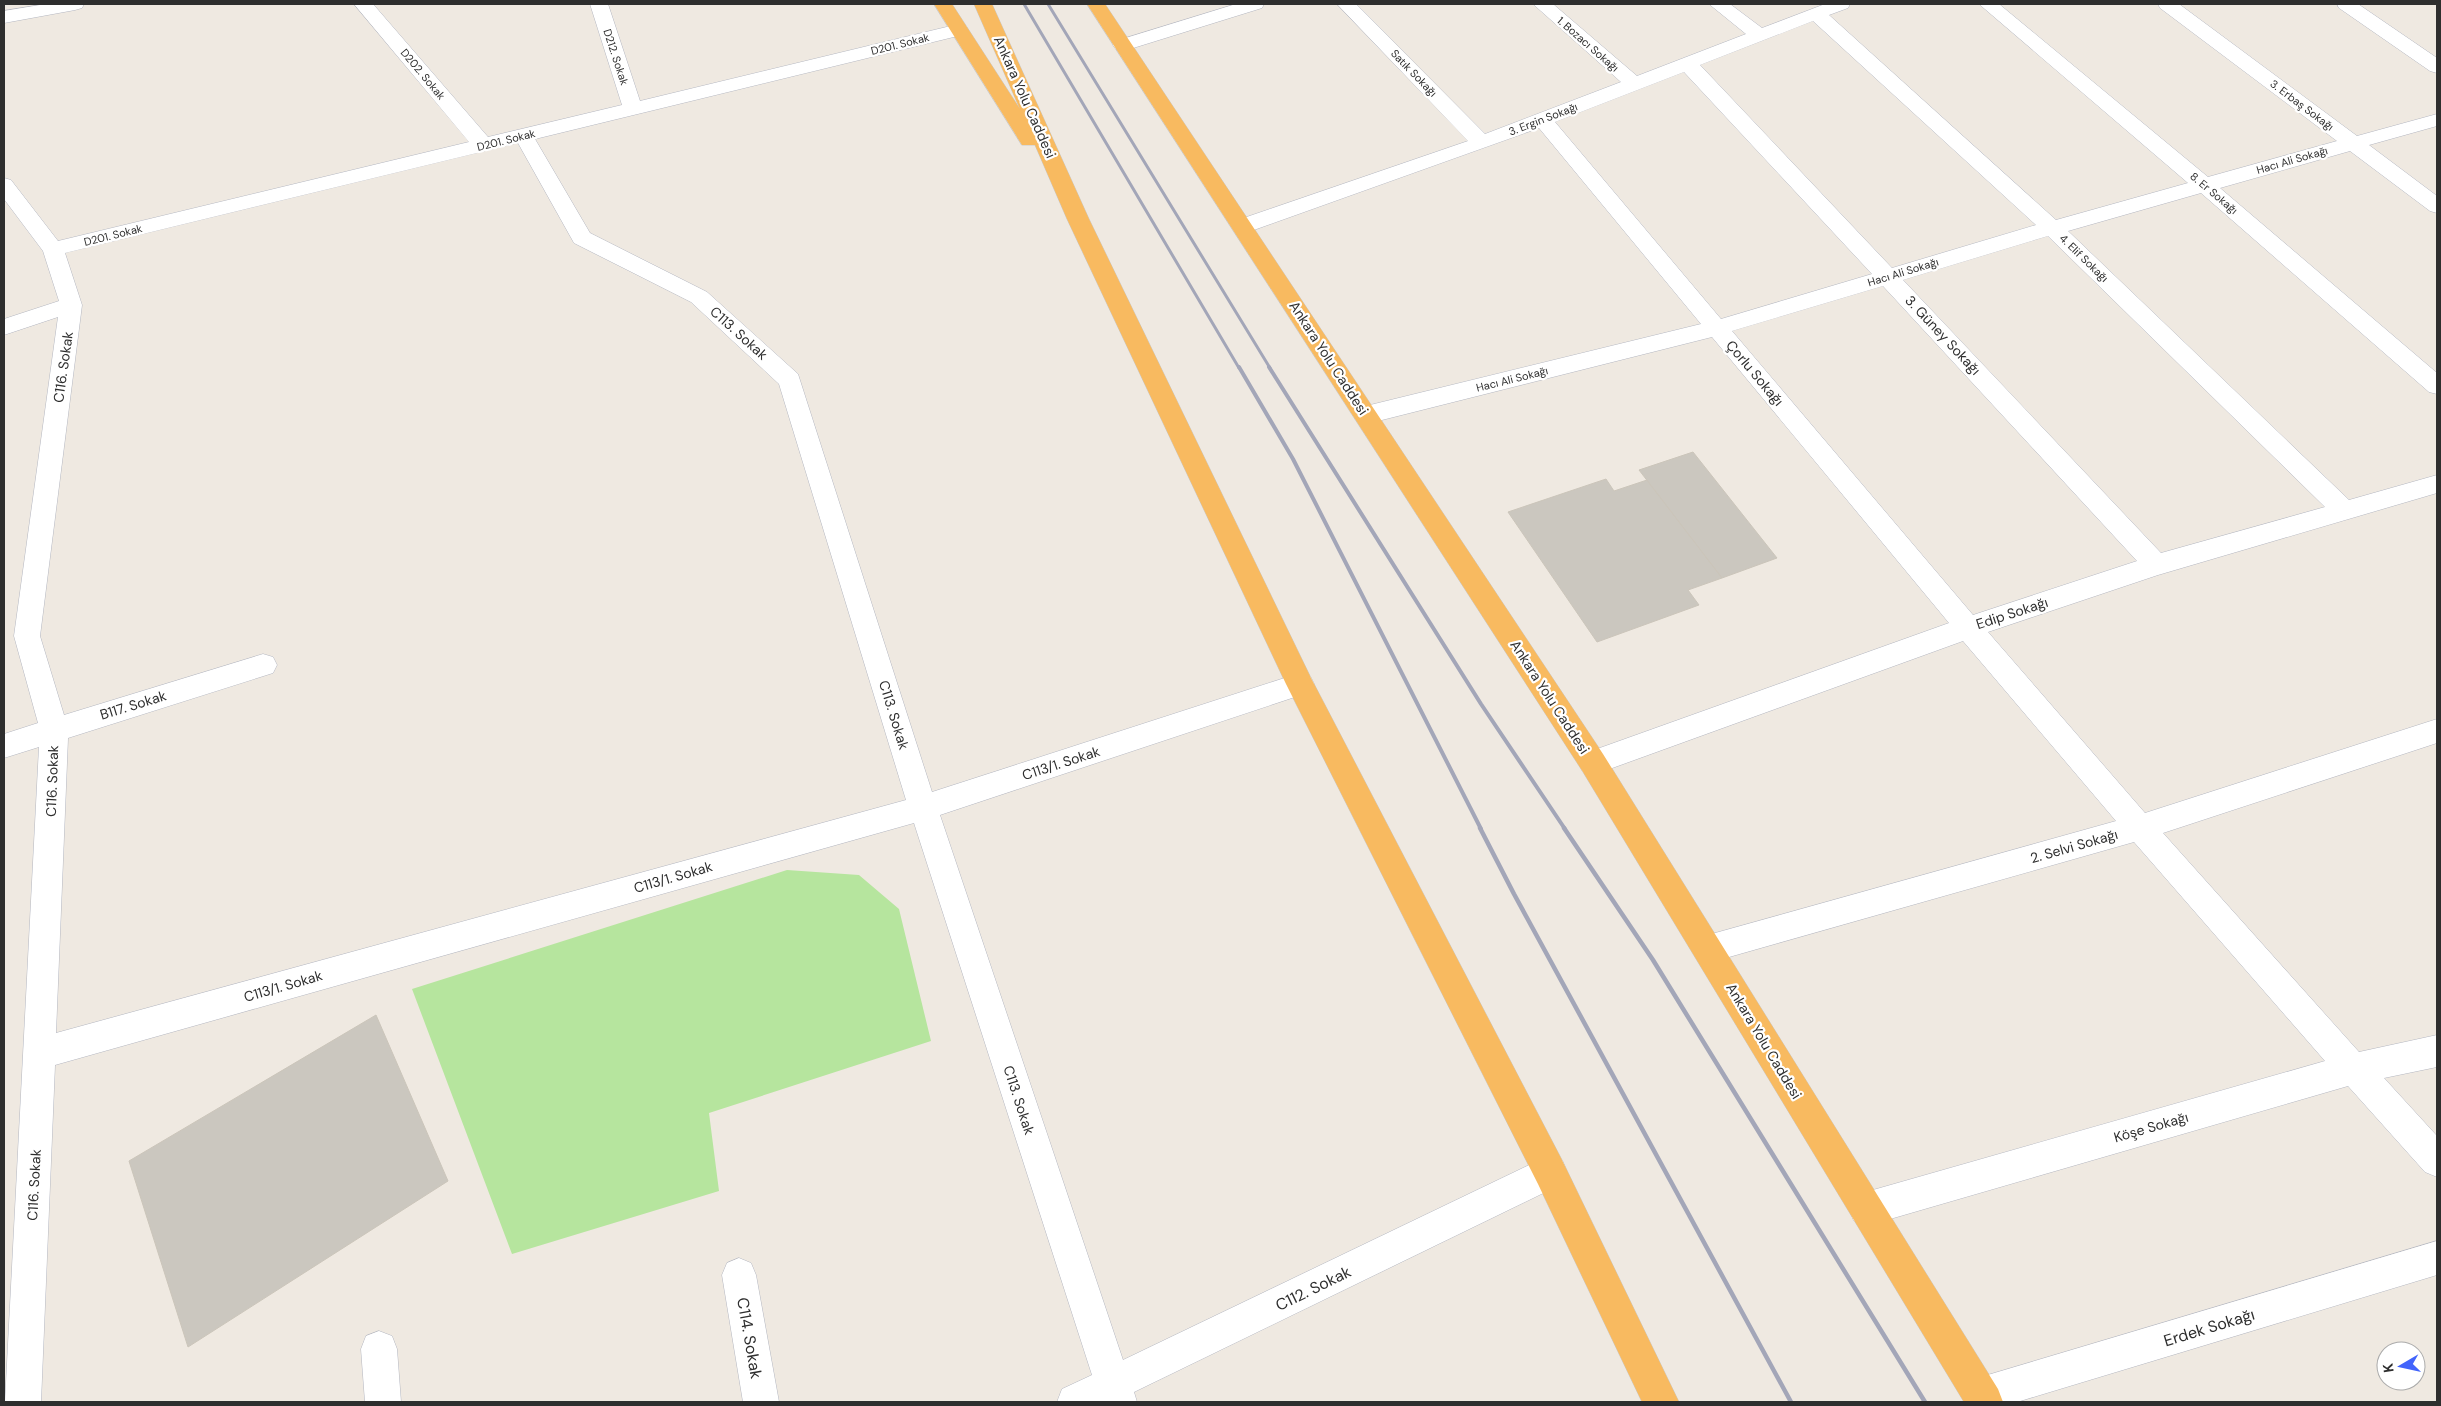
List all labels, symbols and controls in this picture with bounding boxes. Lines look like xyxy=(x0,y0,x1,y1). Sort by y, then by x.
street label: 1. Bozacı Sokağı xyxy=(1554,13,1622,75)
street label: D212. Sokak xyxy=(600,27,632,87)
street label: D201. Sokak xyxy=(869,30,931,58)
street label: Ankara Yolu Caddesi xyxy=(990,33,1060,161)
street label: D202. Sokak xyxy=(398,46,449,103)
street label: Satık Sokağı xyxy=(1388,46,1440,100)
street label: 3. Erbaş Sokağı xyxy=(2267,76,2337,134)
street label: 3. Ergin Sokağı xyxy=(1507,99,1579,139)
street label: D201. Sokak xyxy=(475,126,537,154)
street label: Hacı Ali Sokağı xyxy=(2255,143,2329,177)
street label: 8. Er Sokağı xyxy=(2187,169,2241,217)
street label: D201. Sokak xyxy=(82,221,144,249)
street label: 4. Elif Sokağı xyxy=(2057,231,2111,285)
street label: Hacı Ali Sokağı xyxy=(1866,255,1940,289)
street label: 3. Güney Sokağı xyxy=(1901,291,1985,379)
street label: Ankara Yolu Caddesi xyxy=(1285,298,1373,418)
street label: C113. Sokak xyxy=(706,302,772,364)
street label: C116. Sokak xyxy=(49,330,77,404)
street label: Çorlu Sokağı xyxy=(1722,336,1788,410)
street label: Hacı Ali Sokağı xyxy=(1475,363,1549,395)
street label: Edip Sokağı xyxy=(1974,593,2050,633)
street label: Ankara Yolu Caddesi xyxy=(1506,637,1594,757)
street label: C113. Sokak xyxy=(875,678,913,752)
street label: B117. Sokak xyxy=(98,686,168,724)
street label: C113/1. Sokak xyxy=(1020,742,1102,784)
street label: C116. Sokak xyxy=(42,745,62,817)
street label: 2. Selvi Sokağı xyxy=(2028,825,2120,867)
street label: C113/1. Sokak xyxy=(632,857,714,897)
street label: C113/1. Sokak xyxy=(242,966,324,1006)
street label: Ankara Yolu Caddesi xyxy=(1722,980,1806,1102)
street label: C113. Sokak xyxy=(999,1063,1039,1137)
street label: Köşe Sokağı xyxy=(2112,1108,2190,1146)
street label: C116. Sokak xyxy=(23,1149,45,1221)
street label: C112. Sokak xyxy=(1272,1261,1355,1316)
street label: C114. Sokak xyxy=(732,1296,767,1380)
street label: Erdek Sokağı xyxy=(2161,1304,2257,1351)
north arrow xyxy=(2376,1341,2426,1391)
text: K xyxy=(2379,1362,2398,1374)

